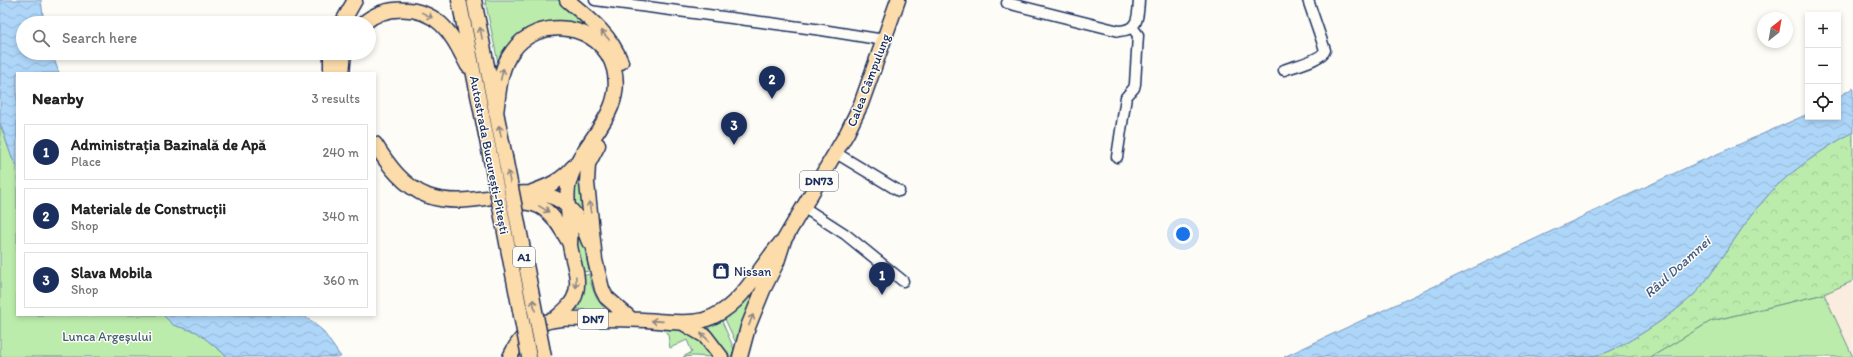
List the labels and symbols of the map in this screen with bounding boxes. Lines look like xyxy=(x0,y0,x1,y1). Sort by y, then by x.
one-way arrow xyxy=(420,12,432,19)
north arrow xyxy=(1757,12,1793,48)
one-way arrow xyxy=(476,27,484,40)
one-way arrow xyxy=(600,29,609,40)
street label: Calea Câmpulung xyxy=(844,31,893,129)
pin: 2 xyxy=(759,66,785,99)
one-way arrow xyxy=(499,68,507,81)
street label: Autostrada București-Pitești xyxy=(467,74,512,236)
pin: 3 xyxy=(721,112,747,145)
one-way arrow xyxy=(495,124,503,137)
one-way arrow xyxy=(505,171,513,184)
road number: DN73 xyxy=(800,171,838,191)
one-way arrow xyxy=(586,201,594,214)
one-way arrow xyxy=(538,205,549,213)
your location xyxy=(1173,224,1193,244)
water label: Râul Doamnei xyxy=(1641,232,1715,302)
road number: A1 xyxy=(513,247,535,267)
shop icon: Nissan xyxy=(711,261,731,281)
pin: 1 xyxy=(869,262,895,295)
place label: Nissan xyxy=(734,264,772,279)
one-way arrow xyxy=(572,275,580,288)
one-way arrow xyxy=(529,299,537,312)
road number: DN7 xyxy=(578,309,608,329)
one-way arrow xyxy=(747,314,755,326)
one-way arrow xyxy=(651,317,664,324)
park label: Lunca Argeșului xyxy=(62,329,152,344)
one-way arrow xyxy=(700,332,710,342)

